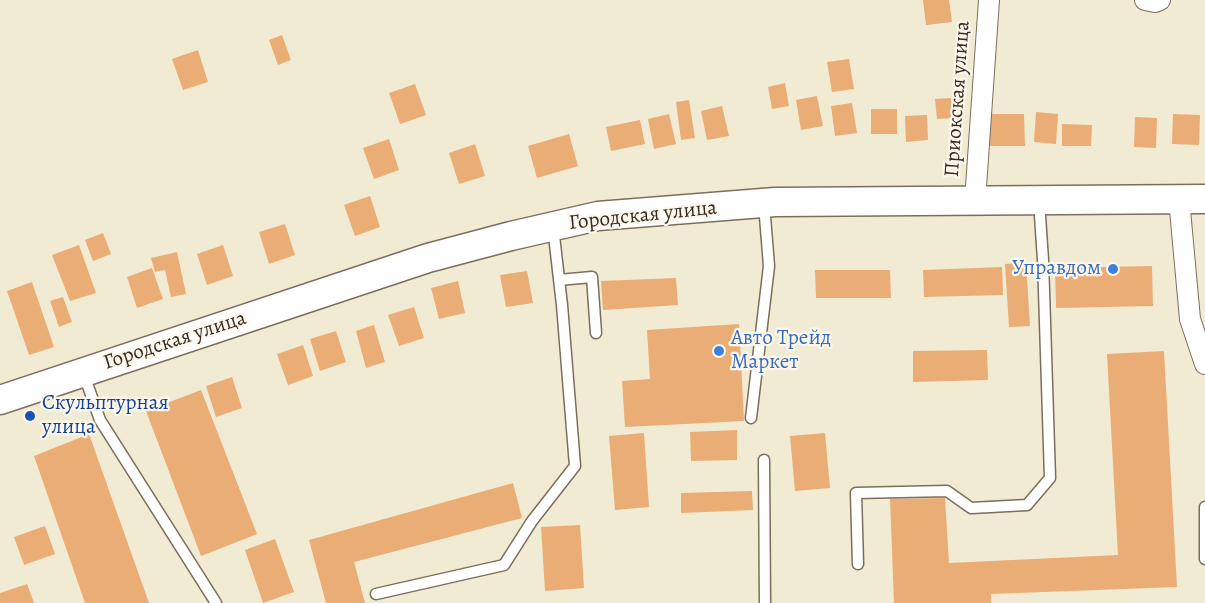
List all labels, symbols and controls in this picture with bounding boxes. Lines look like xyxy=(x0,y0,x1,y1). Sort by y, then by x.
street label: Приокская улица xyxy=(940,20,976,178)
street label: Городская улица xyxy=(568,196,718,236)
place label: Управдом xyxy=(1012,256,1101,282)
marker: Управдом xyxy=(1106,262,1120,276)
street label: Городская улица xyxy=(100,306,250,376)
place label: Авто Трейд Маркет xyxy=(731,326,831,376)
marker: Авто Трейд Маркет xyxy=(712,344,726,358)
place label: Скульптурная улица xyxy=(42,391,169,441)
marker: Скульптурная улица xyxy=(23,409,37,423)

